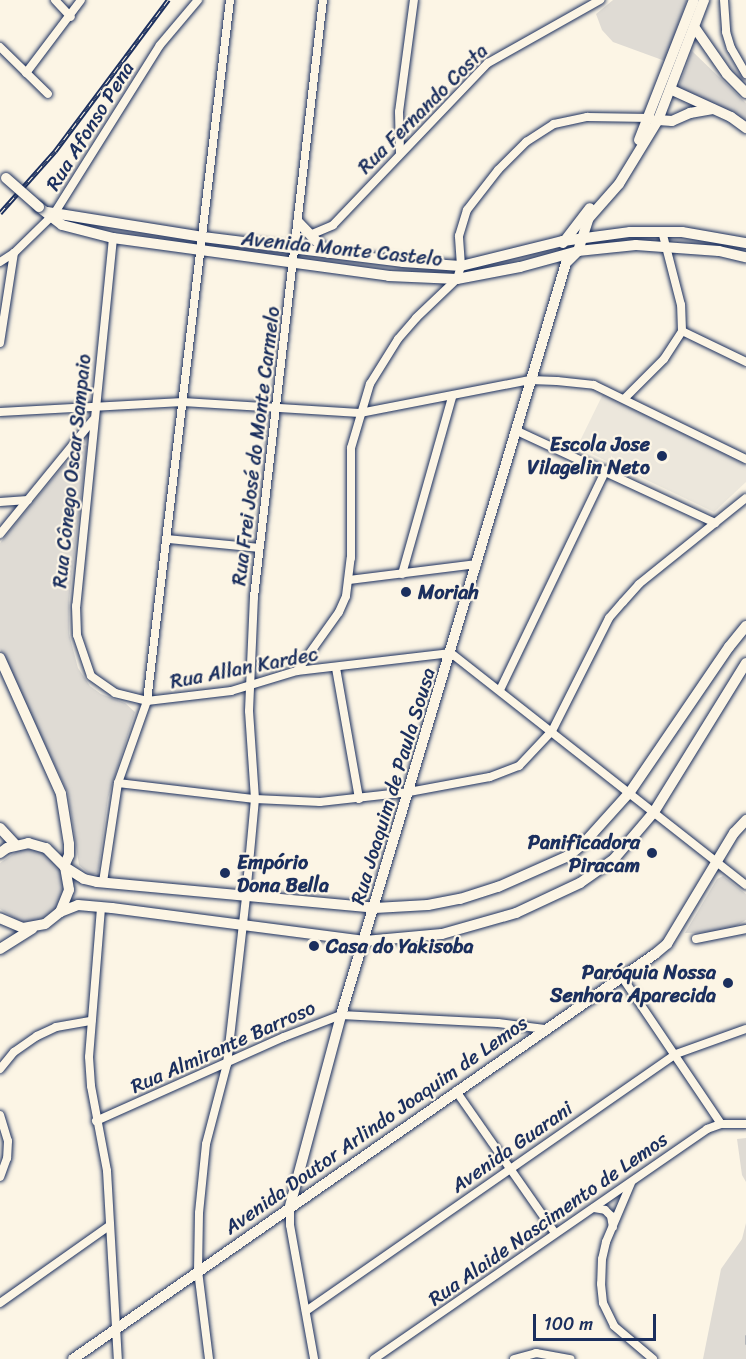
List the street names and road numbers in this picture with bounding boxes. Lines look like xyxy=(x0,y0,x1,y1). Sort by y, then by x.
street label: Rua Fernando Costa xyxy=(352,38,494,180)
street label: Rua Afonso Pena xyxy=(41,57,139,195)
street label: Avenida Monte Castelo xyxy=(240,226,444,272)
street label: Rua Frei José do Monte Carmelo xyxy=(227,305,285,587)
street label: Rua Cônego Oscar Sampaio xyxy=(48,352,96,590)
street label: Rua Allan Kardec xyxy=(168,642,320,694)
street label: Rua Joaquim de Paula Sousa xyxy=(345,665,441,907)
street label: Rua Almirante Barroso xyxy=(128,996,318,1098)
street label: Avenida Doutor Arlindo Joaquim de Lemos xyxy=(219,1010,533,1240)
street label: Avenida Guarani xyxy=(447,1096,577,1198)
street label: Rua Alaide Nascimento de Lemos xyxy=(424,1127,672,1311)

